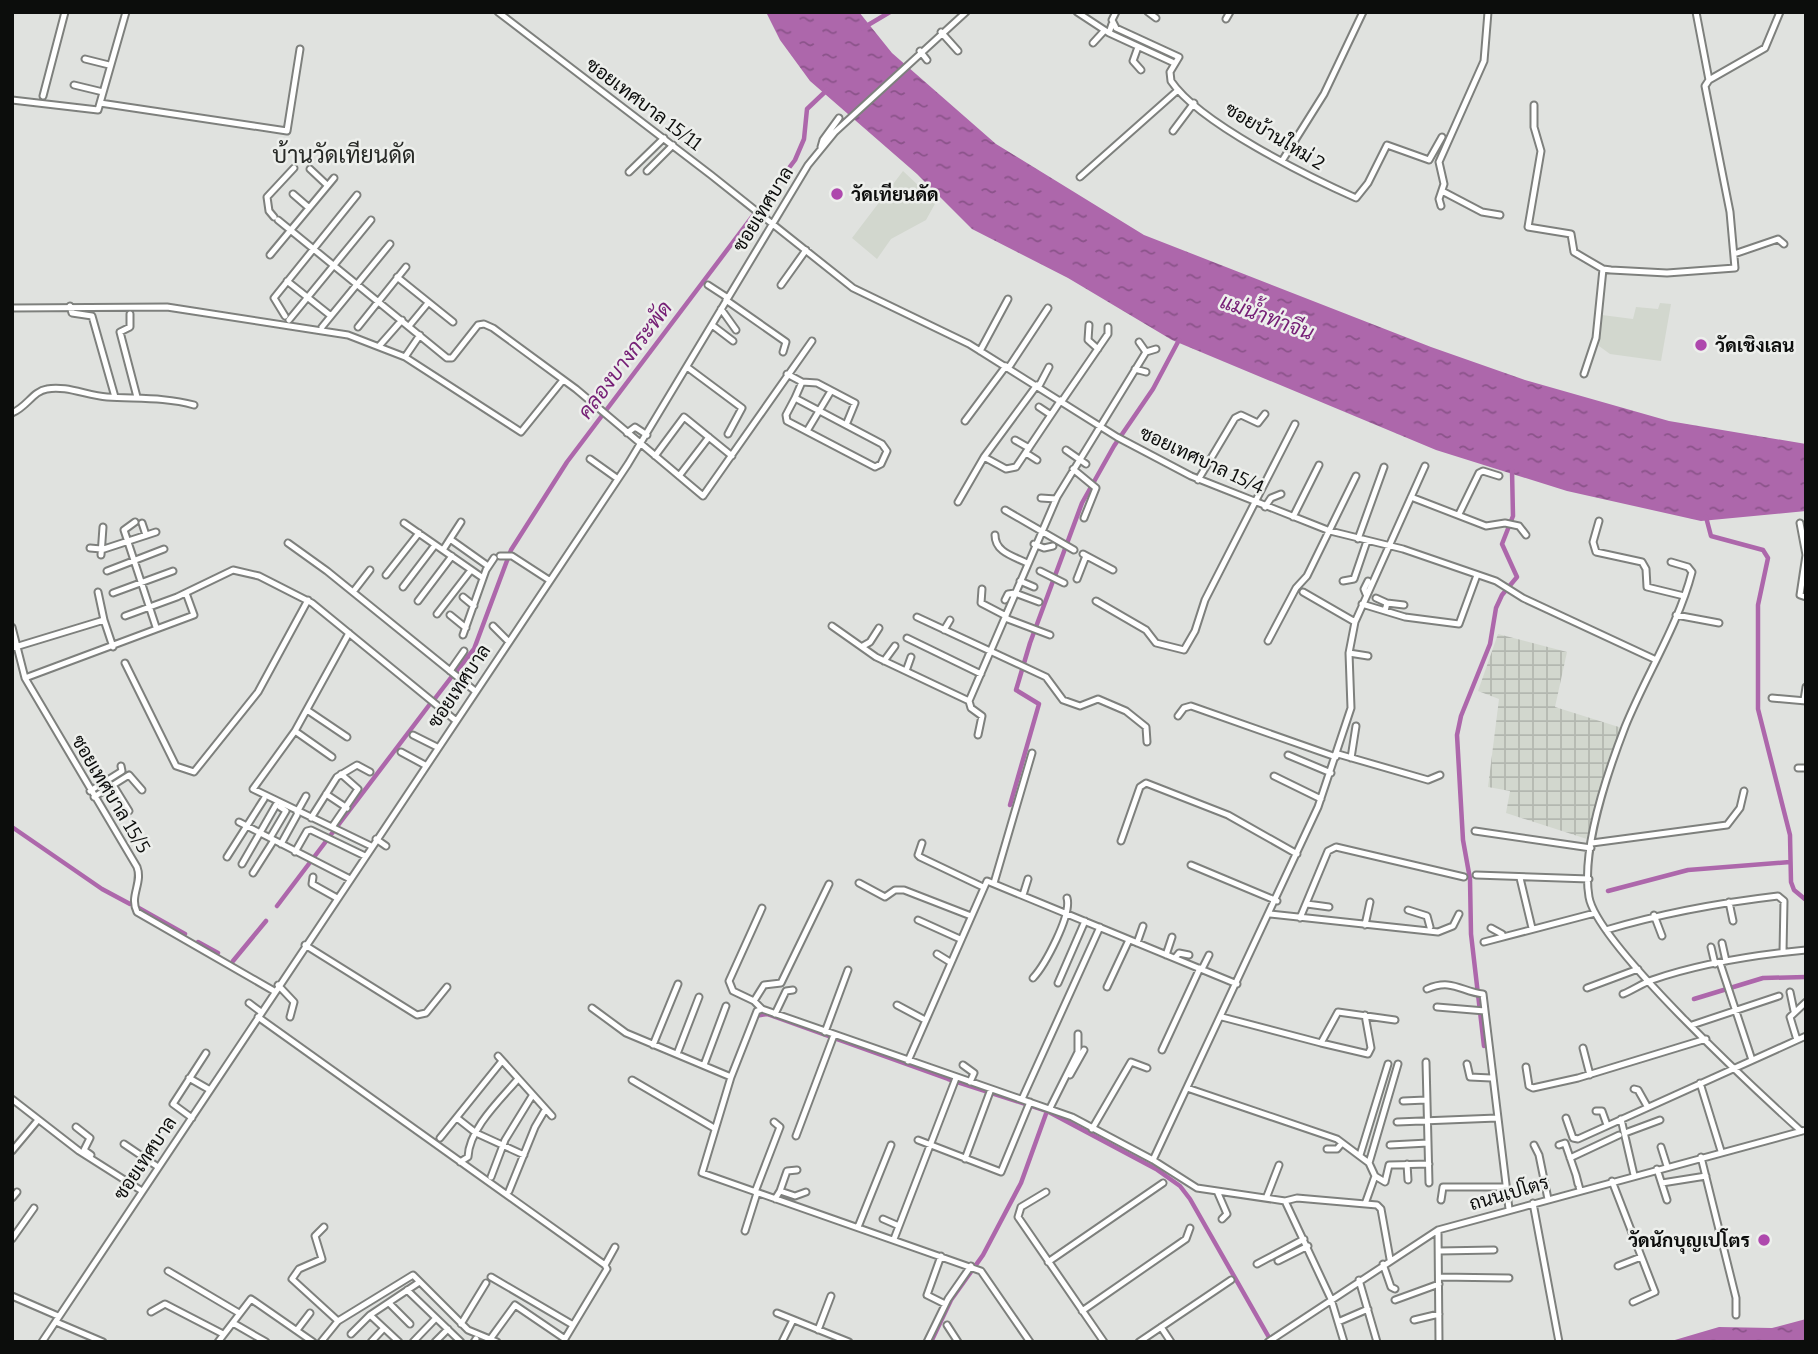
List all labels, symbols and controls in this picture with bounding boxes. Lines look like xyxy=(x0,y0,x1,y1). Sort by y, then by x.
street label: ซอยเทศบาล 15/11 xyxy=(582,53,707,155)
street label: ซอยบ้านใหม่ 2 xyxy=(1221,96,1330,175)
district label: บ้านวัดเทียนดัด xyxy=(272,140,416,169)
street label: ซอยเทศบาล xyxy=(728,162,798,256)
place label: วัดเทียนดัด xyxy=(851,182,939,206)
marker: วัดเทียนดัด xyxy=(829,186,845,202)
water label: แม่น้ำท่าจีน xyxy=(1217,283,1320,346)
water label: คลองบางกระพัด xyxy=(572,296,678,424)
place label: วัดเชิงเลน xyxy=(1715,334,1794,357)
marker: วัดเชิงเลน xyxy=(1693,337,1709,353)
street label: ซอยเทศบาล 15/4 xyxy=(1136,421,1268,499)
street label: ซอยเทศบาล xyxy=(423,640,495,732)
street label: ซอยเทศบาล 15/5 xyxy=(67,731,155,857)
street label: ซอยเทศบาล xyxy=(109,1112,181,1204)
street label: ถนนเปโตร xyxy=(1466,1170,1551,1215)
place label: วัดนักบุญเปโตร xyxy=(1628,1228,1750,1255)
marker: วัดนักบุญเปโตร xyxy=(1756,1232,1772,1248)

